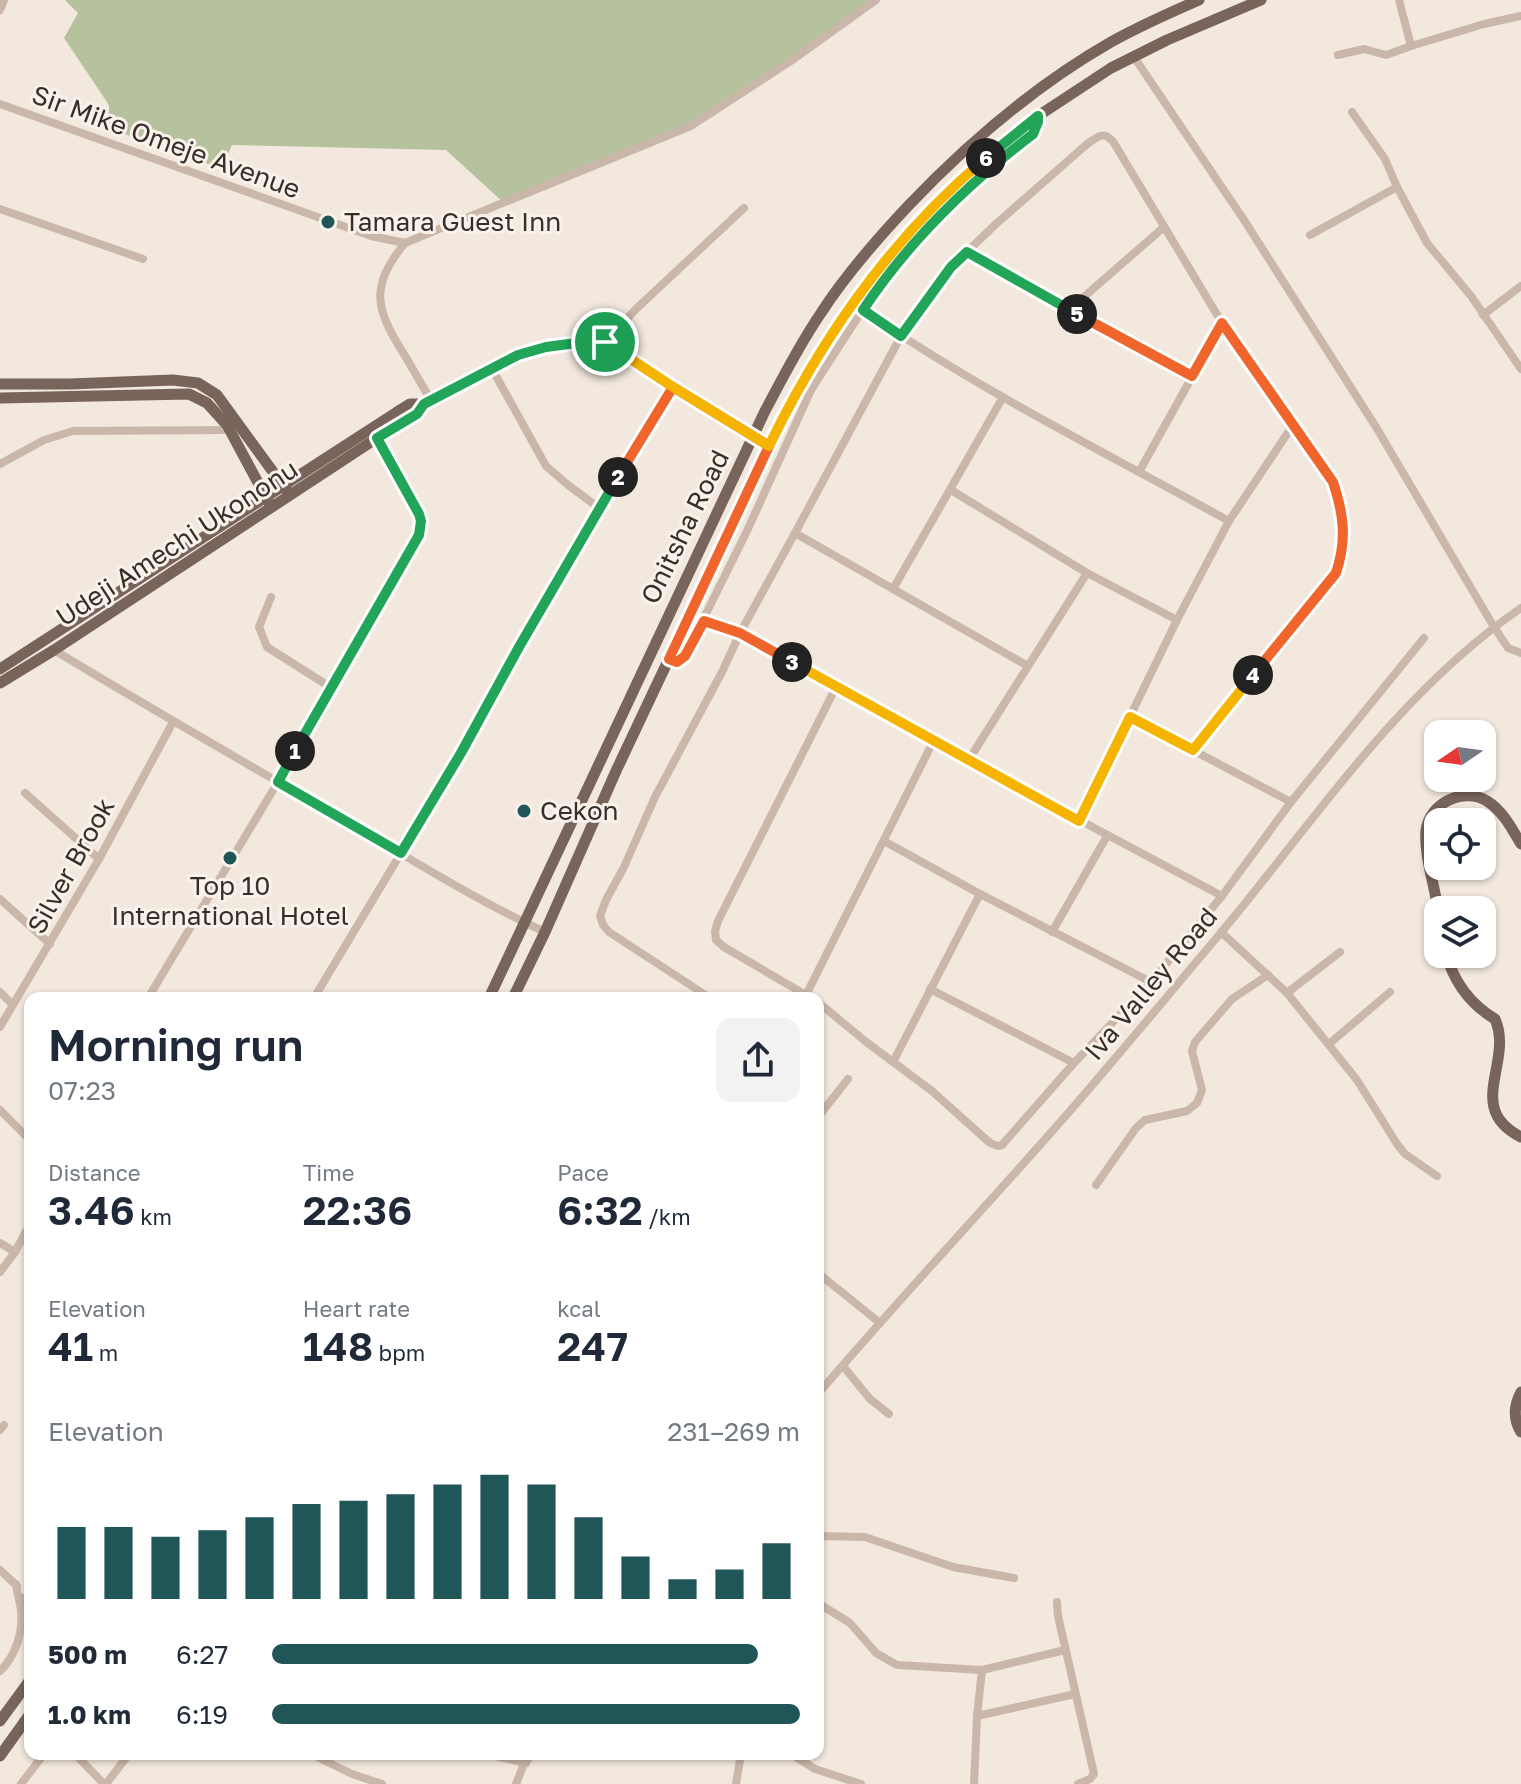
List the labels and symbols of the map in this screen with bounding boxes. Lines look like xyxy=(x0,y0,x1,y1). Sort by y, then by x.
street label: Sir Mike Omeje Avenue xyxy=(28,79,304,204)
pin: 6 xyxy=(966,138,1006,178)
place label: Tamara Guest Inn xyxy=(344,206,561,237)
marker: Tamara Guest Inn xyxy=(319,213,337,231)
pin: 5 xyxy=(1057,294,1097,334)
pin xyxy=(571,308,639,376)
street label: Onitsha Road xyxy=(634,445,735,609)
street label: Udeji Amechi Ukononu xyxy=(50,453,303,632)
pin: 2 xyxy=(598,457,638,497)
pin: 3 xyxy=(772,642,812,682)
pin: 4 xyxy=(1233,655,1273,695)
north arrow xyxy=(1424,720,1496,792)
pin: 1 xyxy=(275,731,315,771)
street label: Silver Brook xyxy=(21,792,121,939)
place label: Cekon xyxy=(540,795,619,826)
marker: Cekon xyxy=(515,802,533,820)
marker: Top 10 International Hotel xyxy=(221,849,239,867)
place label: Top 10 International Hotel xyxy=(111,870,349,931)
street label: Iva Valley Road xyxy=(1078,901,1223,1066)

